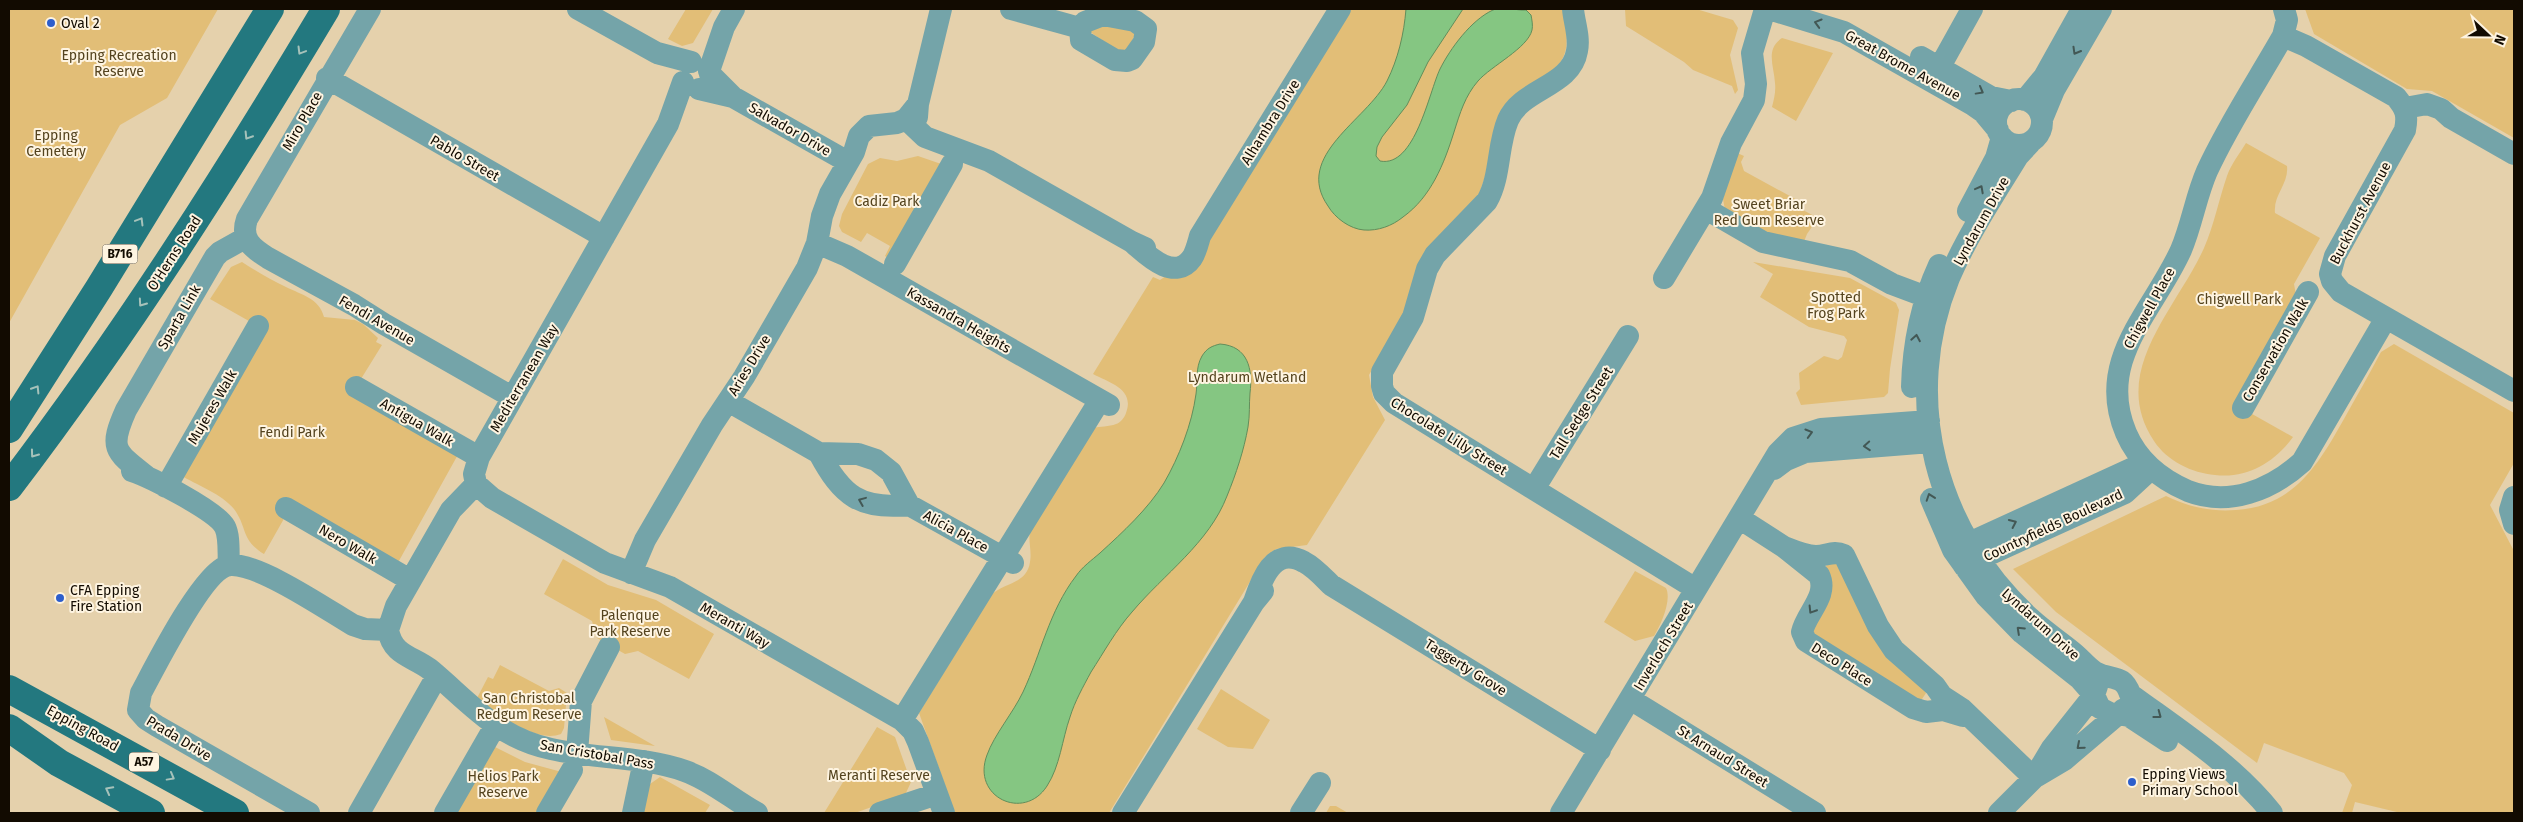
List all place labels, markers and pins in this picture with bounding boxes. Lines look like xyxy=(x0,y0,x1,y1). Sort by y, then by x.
place label: Oval 2 xyxy=(61,15,100,32)
marker: Oval 2 xyxy=(45,17,57,29)
place label: CFA Epping Fire Station xyxy=(70,582,142,615)
marker: CFA Epping Fire Station xyxy=(54,592,66,604)
place label: Epping Views Primary School xyxy=(2142,766,2238,799)
marker: Epping Views Primary School xyxy=(2126,776,2138,788)

